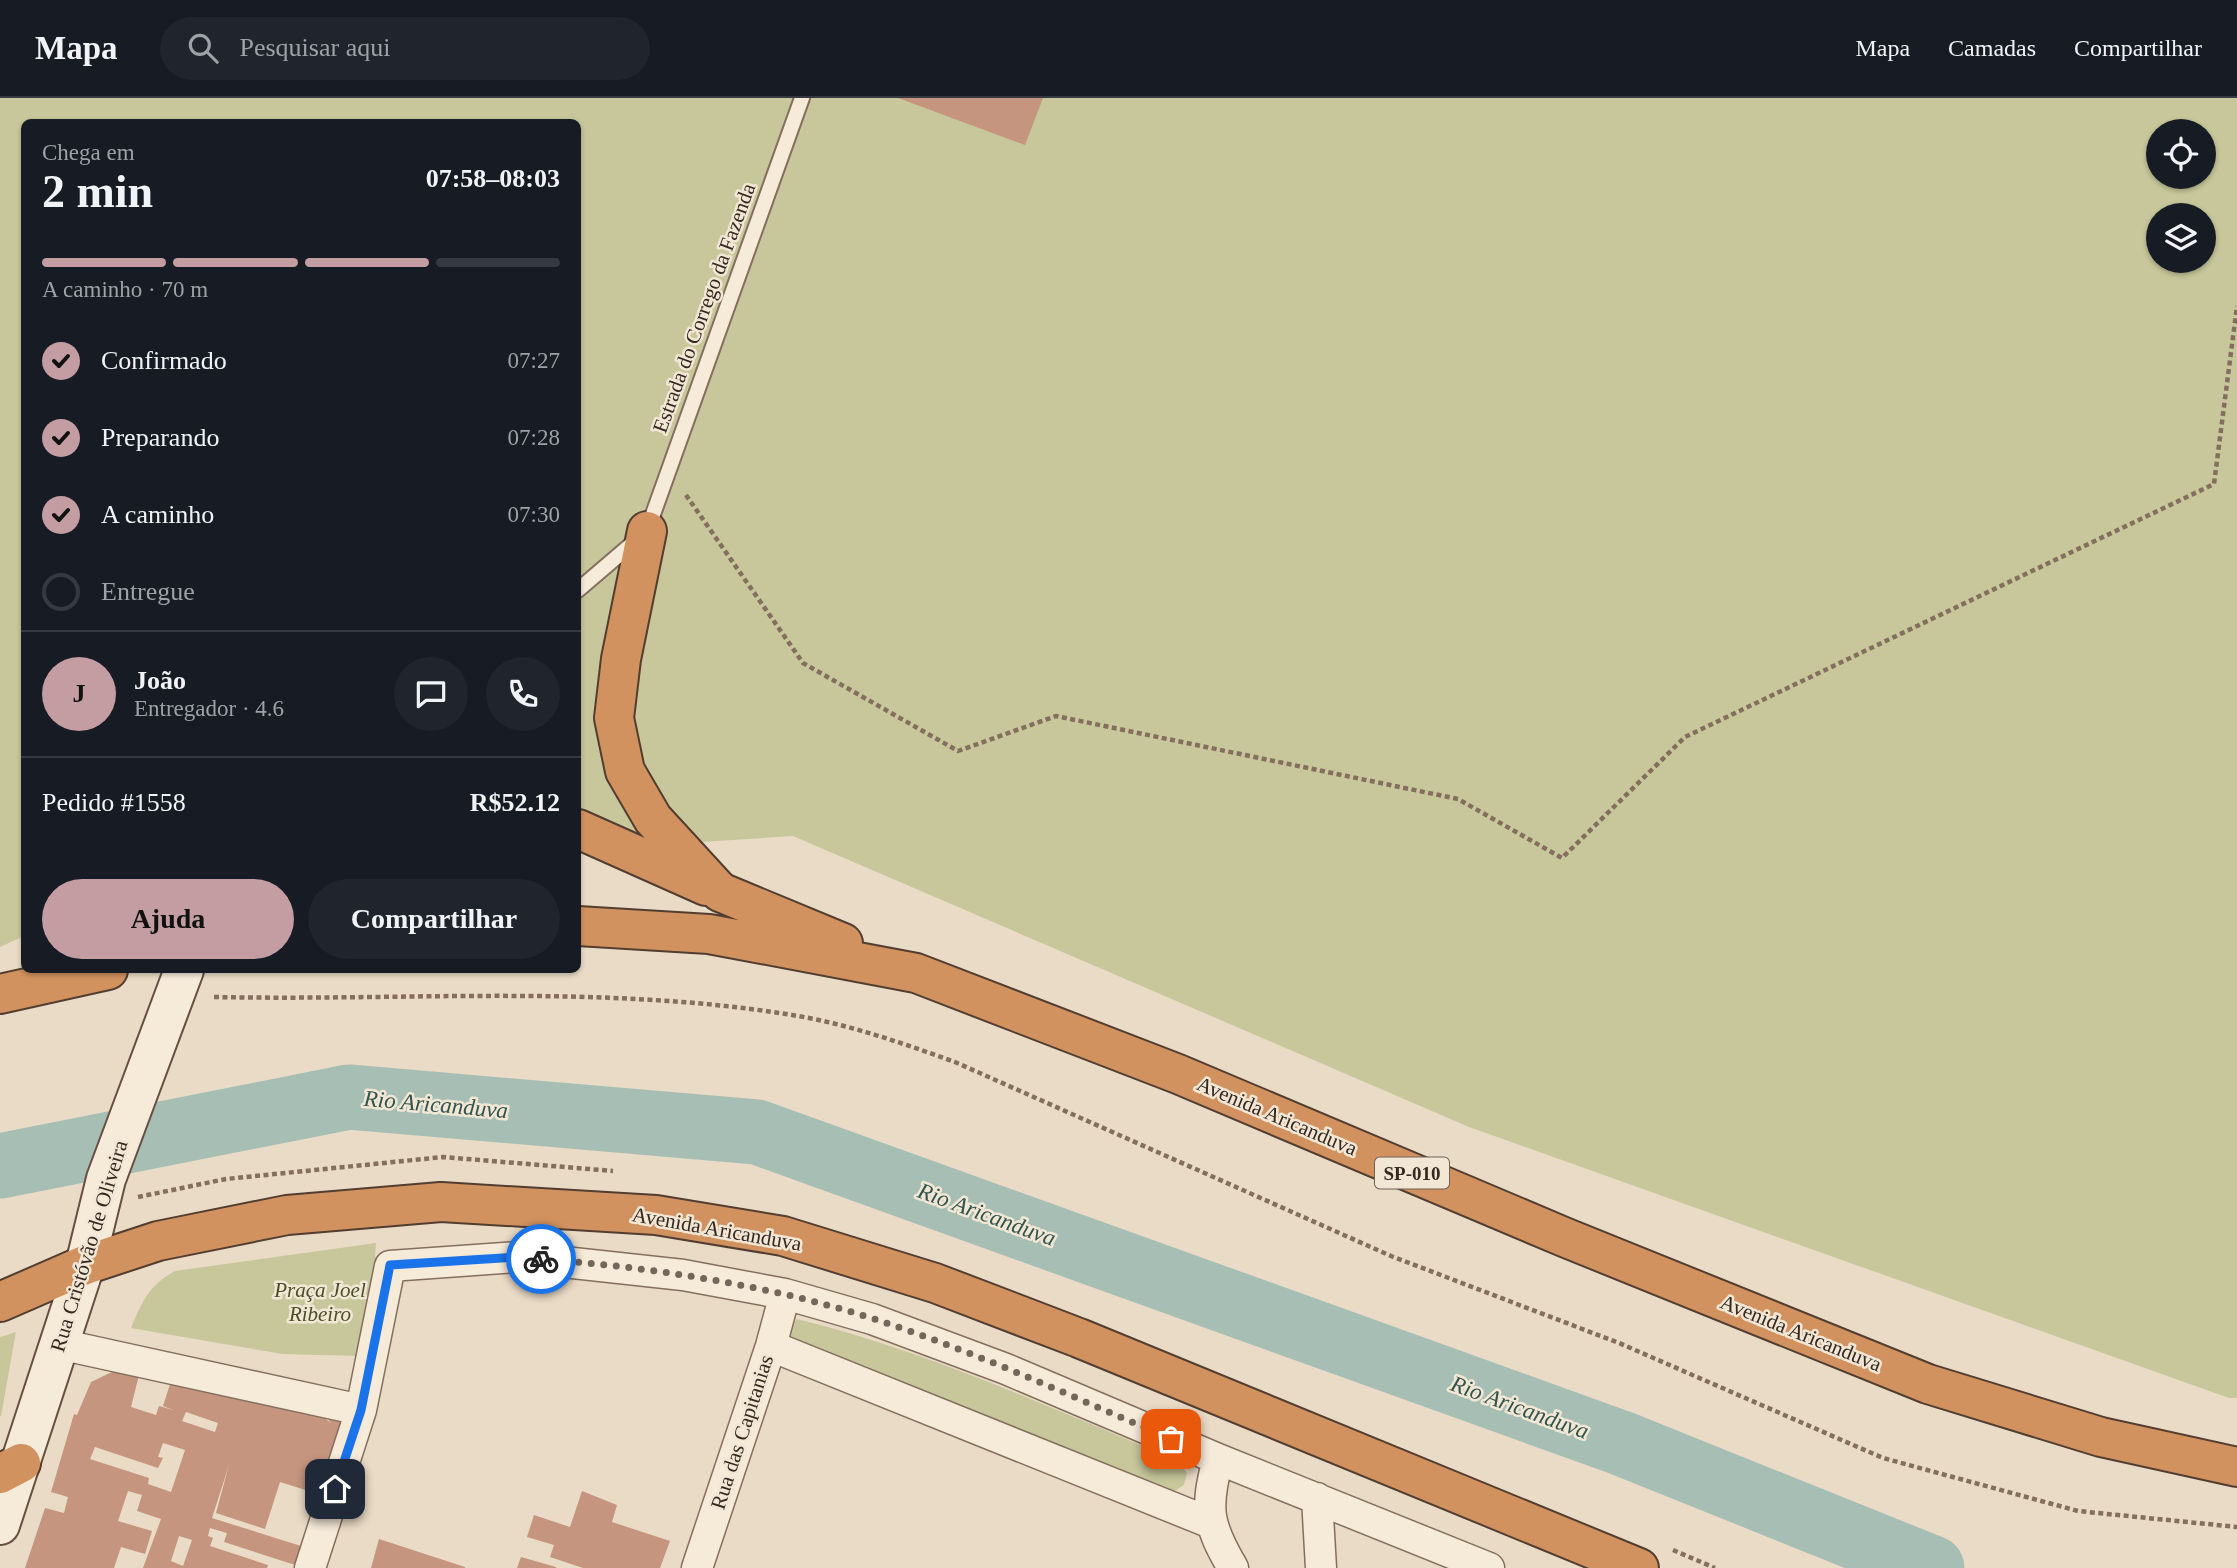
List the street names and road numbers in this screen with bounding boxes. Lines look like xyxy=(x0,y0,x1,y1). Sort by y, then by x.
street label: Estrada do Corrego da Fazenda xyxy=(648,179,761,436)
street label: Avenida Aricanduva xyxy=(1193,1071,1361,1161)
street label: Rua Cristóvão de Oliveira xyxy=(45,1137,133,1355)
road number: SP-010 xyxy=(1375,1158,1449,1189)
street label: Avenida Aricanduva xyxy=(630,1202,804,1256)
street label: Avenida Aricanduva xyxy=(1717,1290,1886,1377)
street label: Rua das Capitanias xyxy=(706,1352,778,1512)

